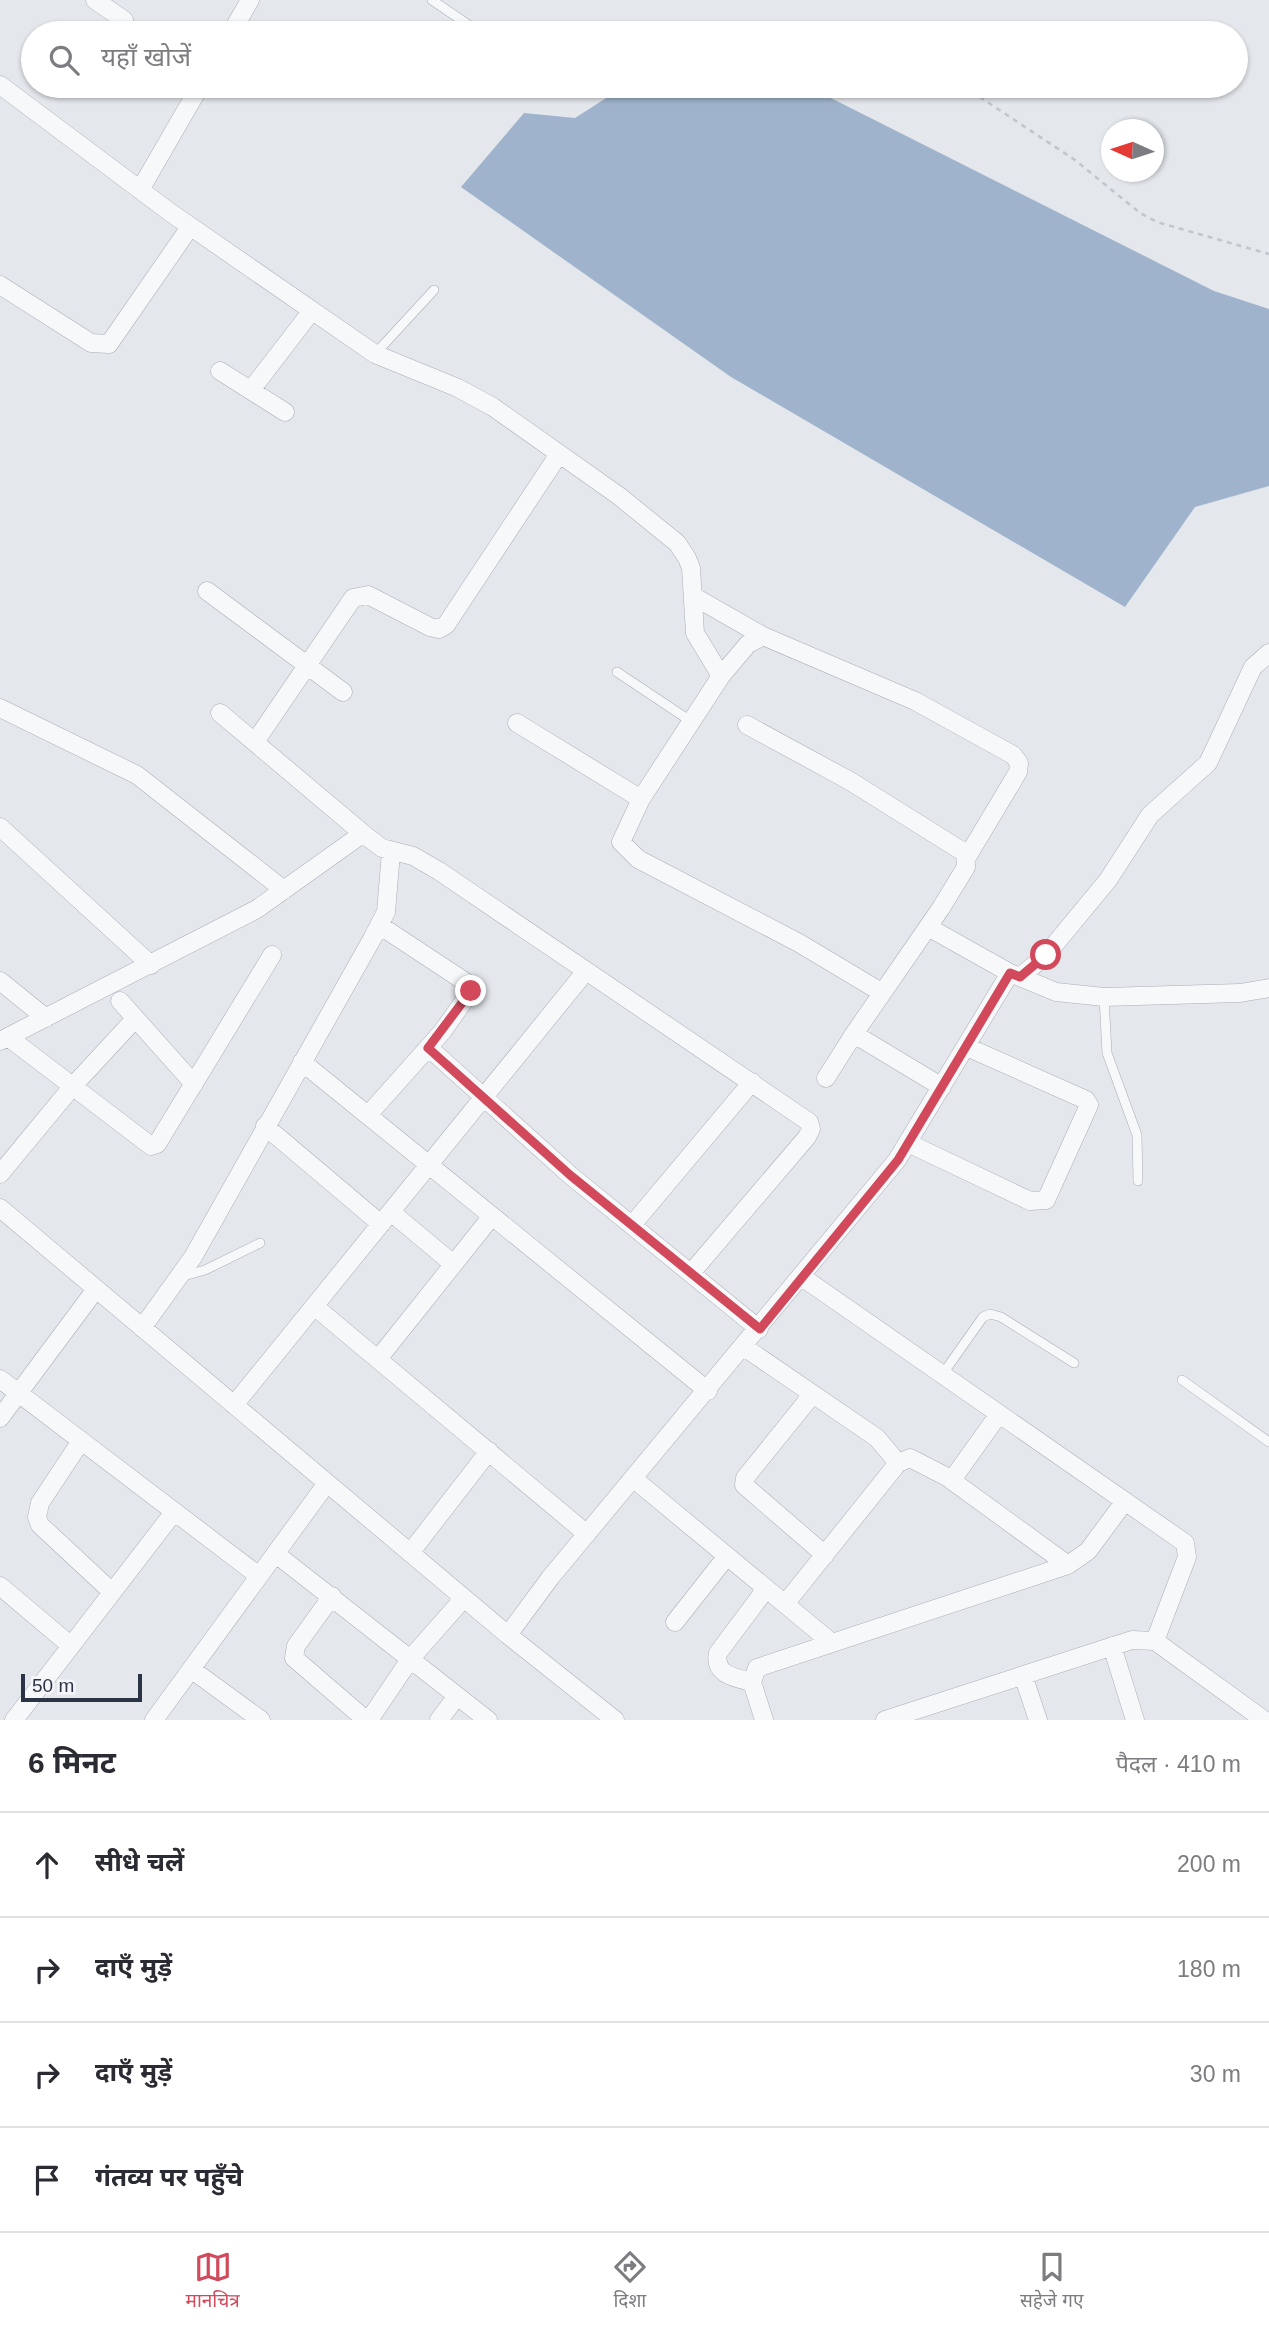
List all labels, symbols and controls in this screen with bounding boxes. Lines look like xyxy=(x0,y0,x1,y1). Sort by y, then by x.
search box xyxy=(21,21,1248,98)
icon: search xyxy=(45,41,83,79)
text: यहाँ खोजें xyxy=(101,42,191,72)
north arrow xyxy=(1101,119,1164,182)
route start xyxy=(1030,939,1061,970)
route end xyxy=(455,975,486,1006)
scale bar xyxy=(21,1671,142,1703)
text: 50 m xyxy=(32,1675,74,1696)
text: 6 मिनट xyxy=(28,1746,116,1779)
text: पैदल · 410 m xyxy=(1116,1751,1241,1777)
icon: ahead xyxy=(28,1846,66,1884)
text: सीधे चलें xyxy=(95,1847,184,1877)
text: 200 m xyxy=(1177,1851,1241,1877)
icon: right xyxy=(28,1951,66,1989)
text: दाएँ मुड़ें xyxy=(95,1952,172,1982)
text: 180 m xyxy=(1177,1956,1241,1982)
icon: right xyxy=(28,2056,66,2094)
text: दाएँ मुड़ें xyxy=(95,2057,172,2087)
text: 30 m xyxy=(1190,2061,1241,2087)
icon: arrive xyxy=(28,2161,66,2199)
text: गंतव्य पर पहुँचे xyxy=(95,2162,243,2192)
tab: मानचित्र xyxy=(186,2248,240,2315)
tab: दिशा xyxy=(611,2248,649,2315)
tab: सहेजे गए xyxy=(1020,2248,1083,2315)

